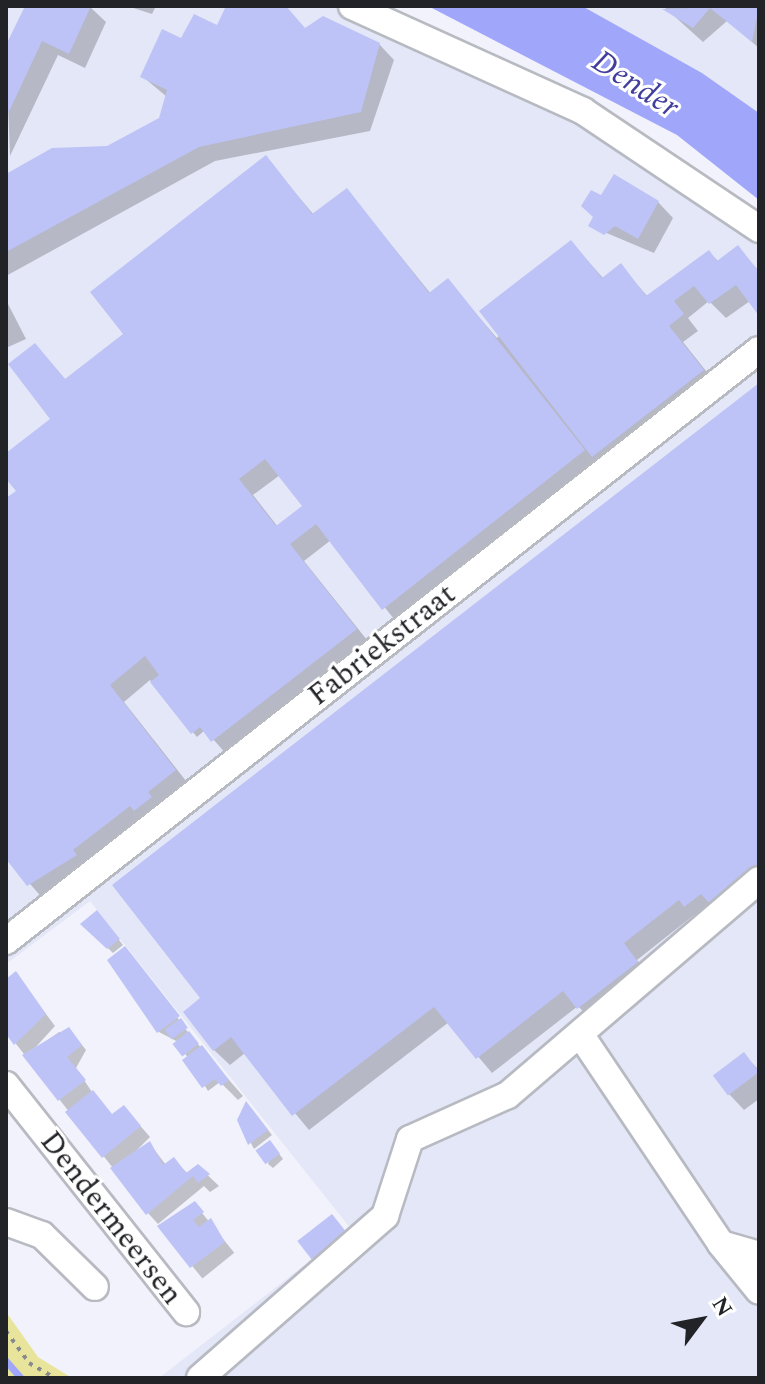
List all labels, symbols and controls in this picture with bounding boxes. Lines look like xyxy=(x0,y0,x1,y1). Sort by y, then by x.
water label: Dender xyxy=(584,43,686,127)
street label: Fabriekstraat xyxy=(301,576,463,714)
street label: Dendermeersen xyxy=(32,1124,190,1312)
north arrow xyxy=(661,1280,741,1360)
text: N xyxy=(703,1291,741,1323)

